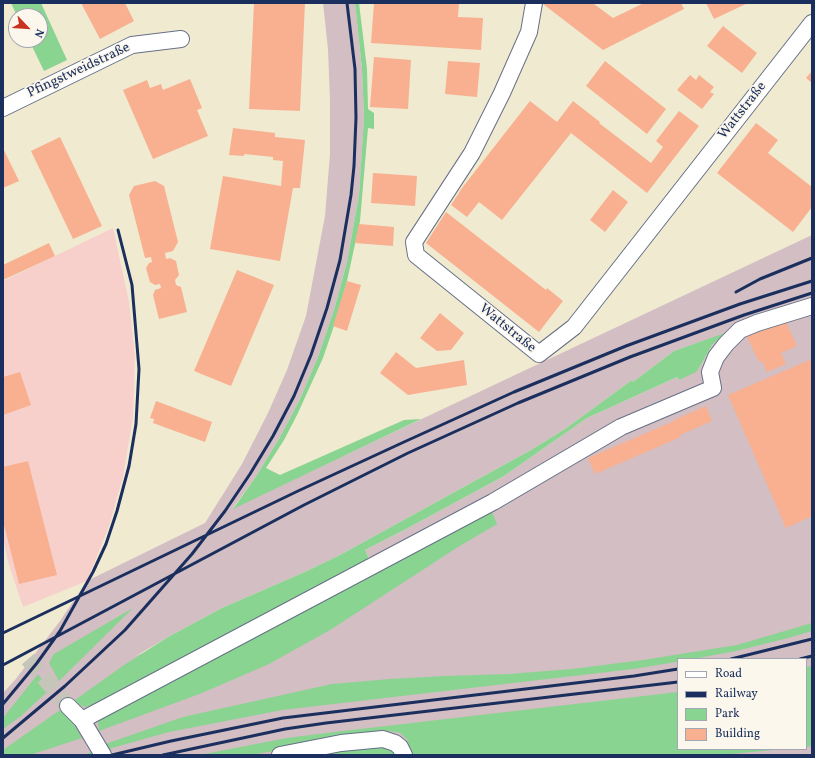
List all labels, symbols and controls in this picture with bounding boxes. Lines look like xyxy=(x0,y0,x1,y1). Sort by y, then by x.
north arrow xyxy=(8,8,48,48)
text: N xyxy=(30,26,47,40)
street label: Pfingstweidstraße xyxy=(25,40,133,102)
street label: Wattstraße xyxy=(715,79,771,143)
street label: Wattstraße xyxy=(475,301,539,357)
legend xyxy=(677,658,807,750)
text: Road xyxy=(715,666,742,682)
text: Railway xyxy=(715,686,758,702)
text: Park xyxy=(715,706,740,722)
text: Building xyxy=(715,726,760,742)

